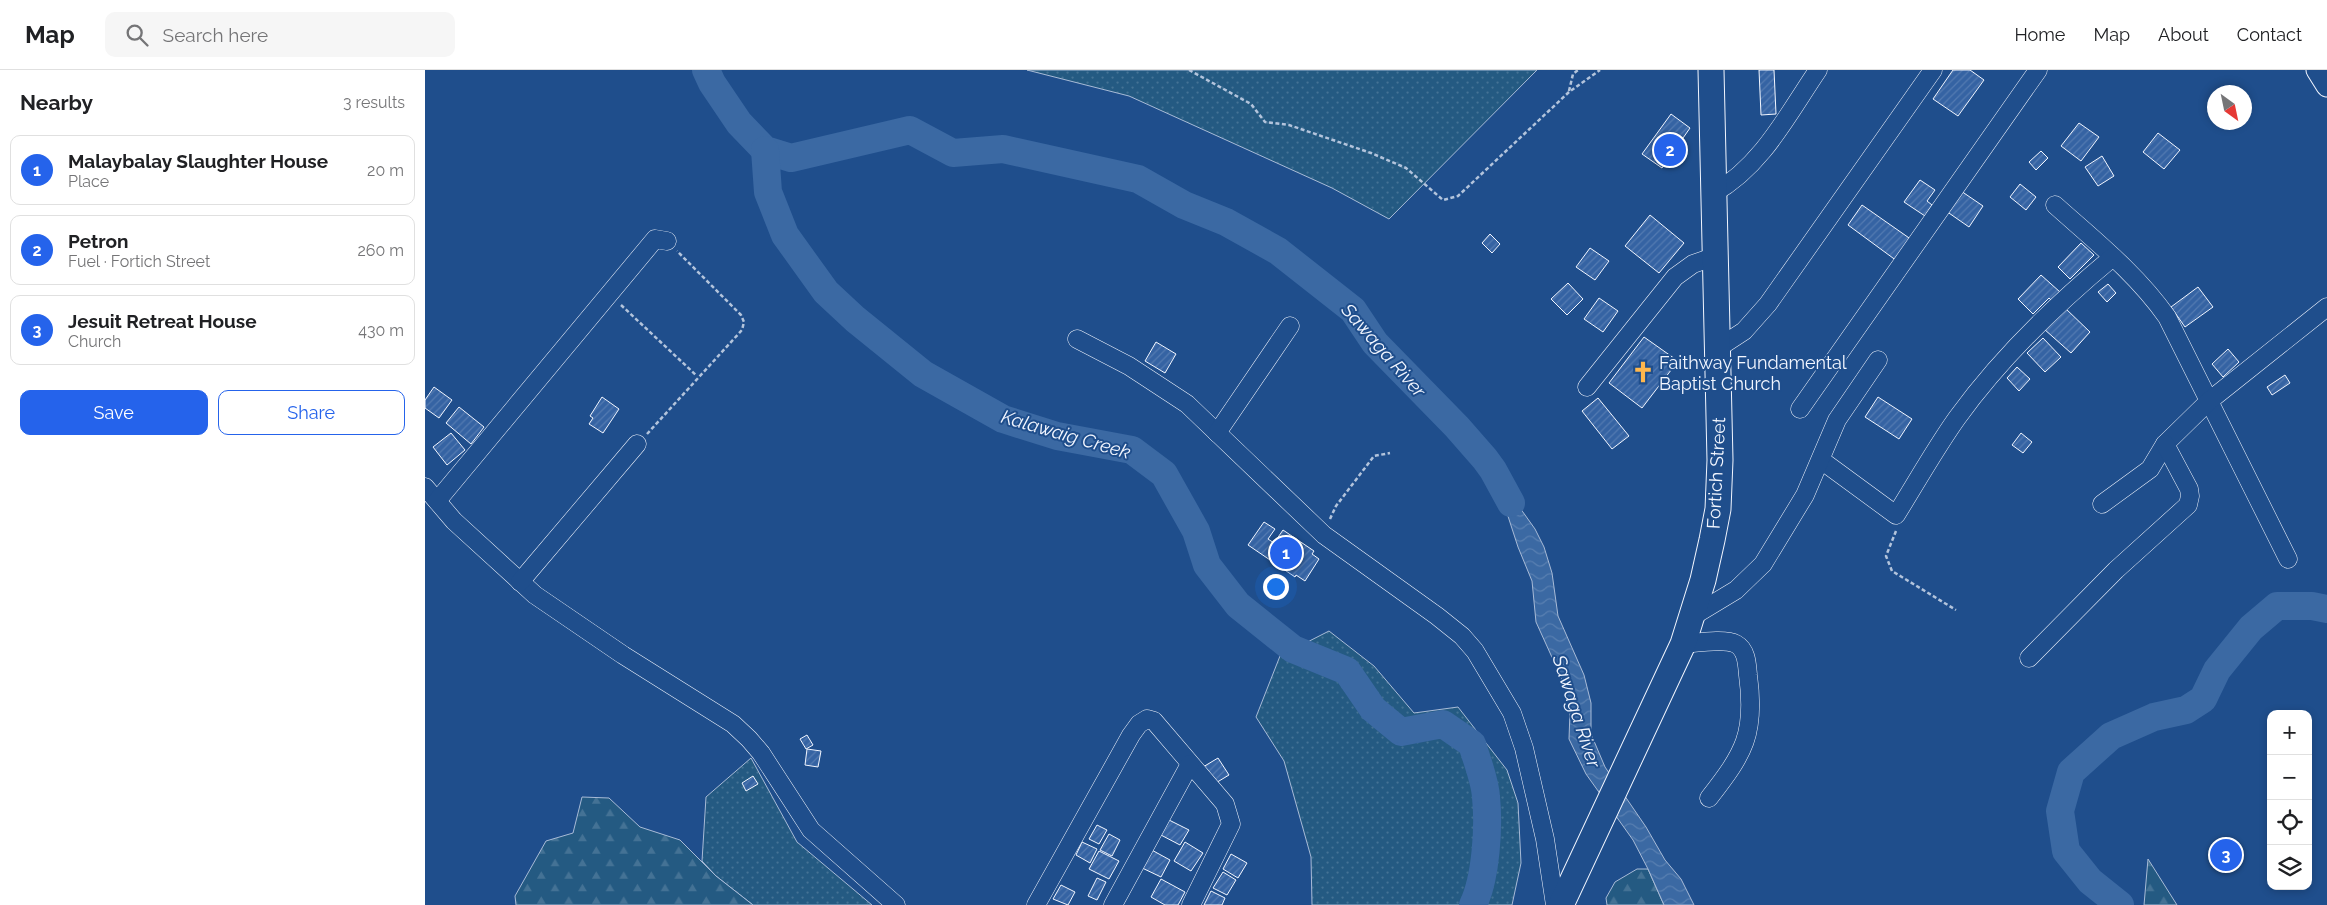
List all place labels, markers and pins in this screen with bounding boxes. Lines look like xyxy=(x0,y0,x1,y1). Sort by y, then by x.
pin: 2 xyxy=(1654,131,1686,169)
place label: Faithway Fundamental Baptist Church xyxy=(1659,352,1847,394)
church icon: Faithway Fundamental Baptist Church xyxy=(1630,359,1656,385)
pin: 1 xyxy=(1270,534,1302,572)
pin: 3 xyxy=(2210,836,2242,874)

